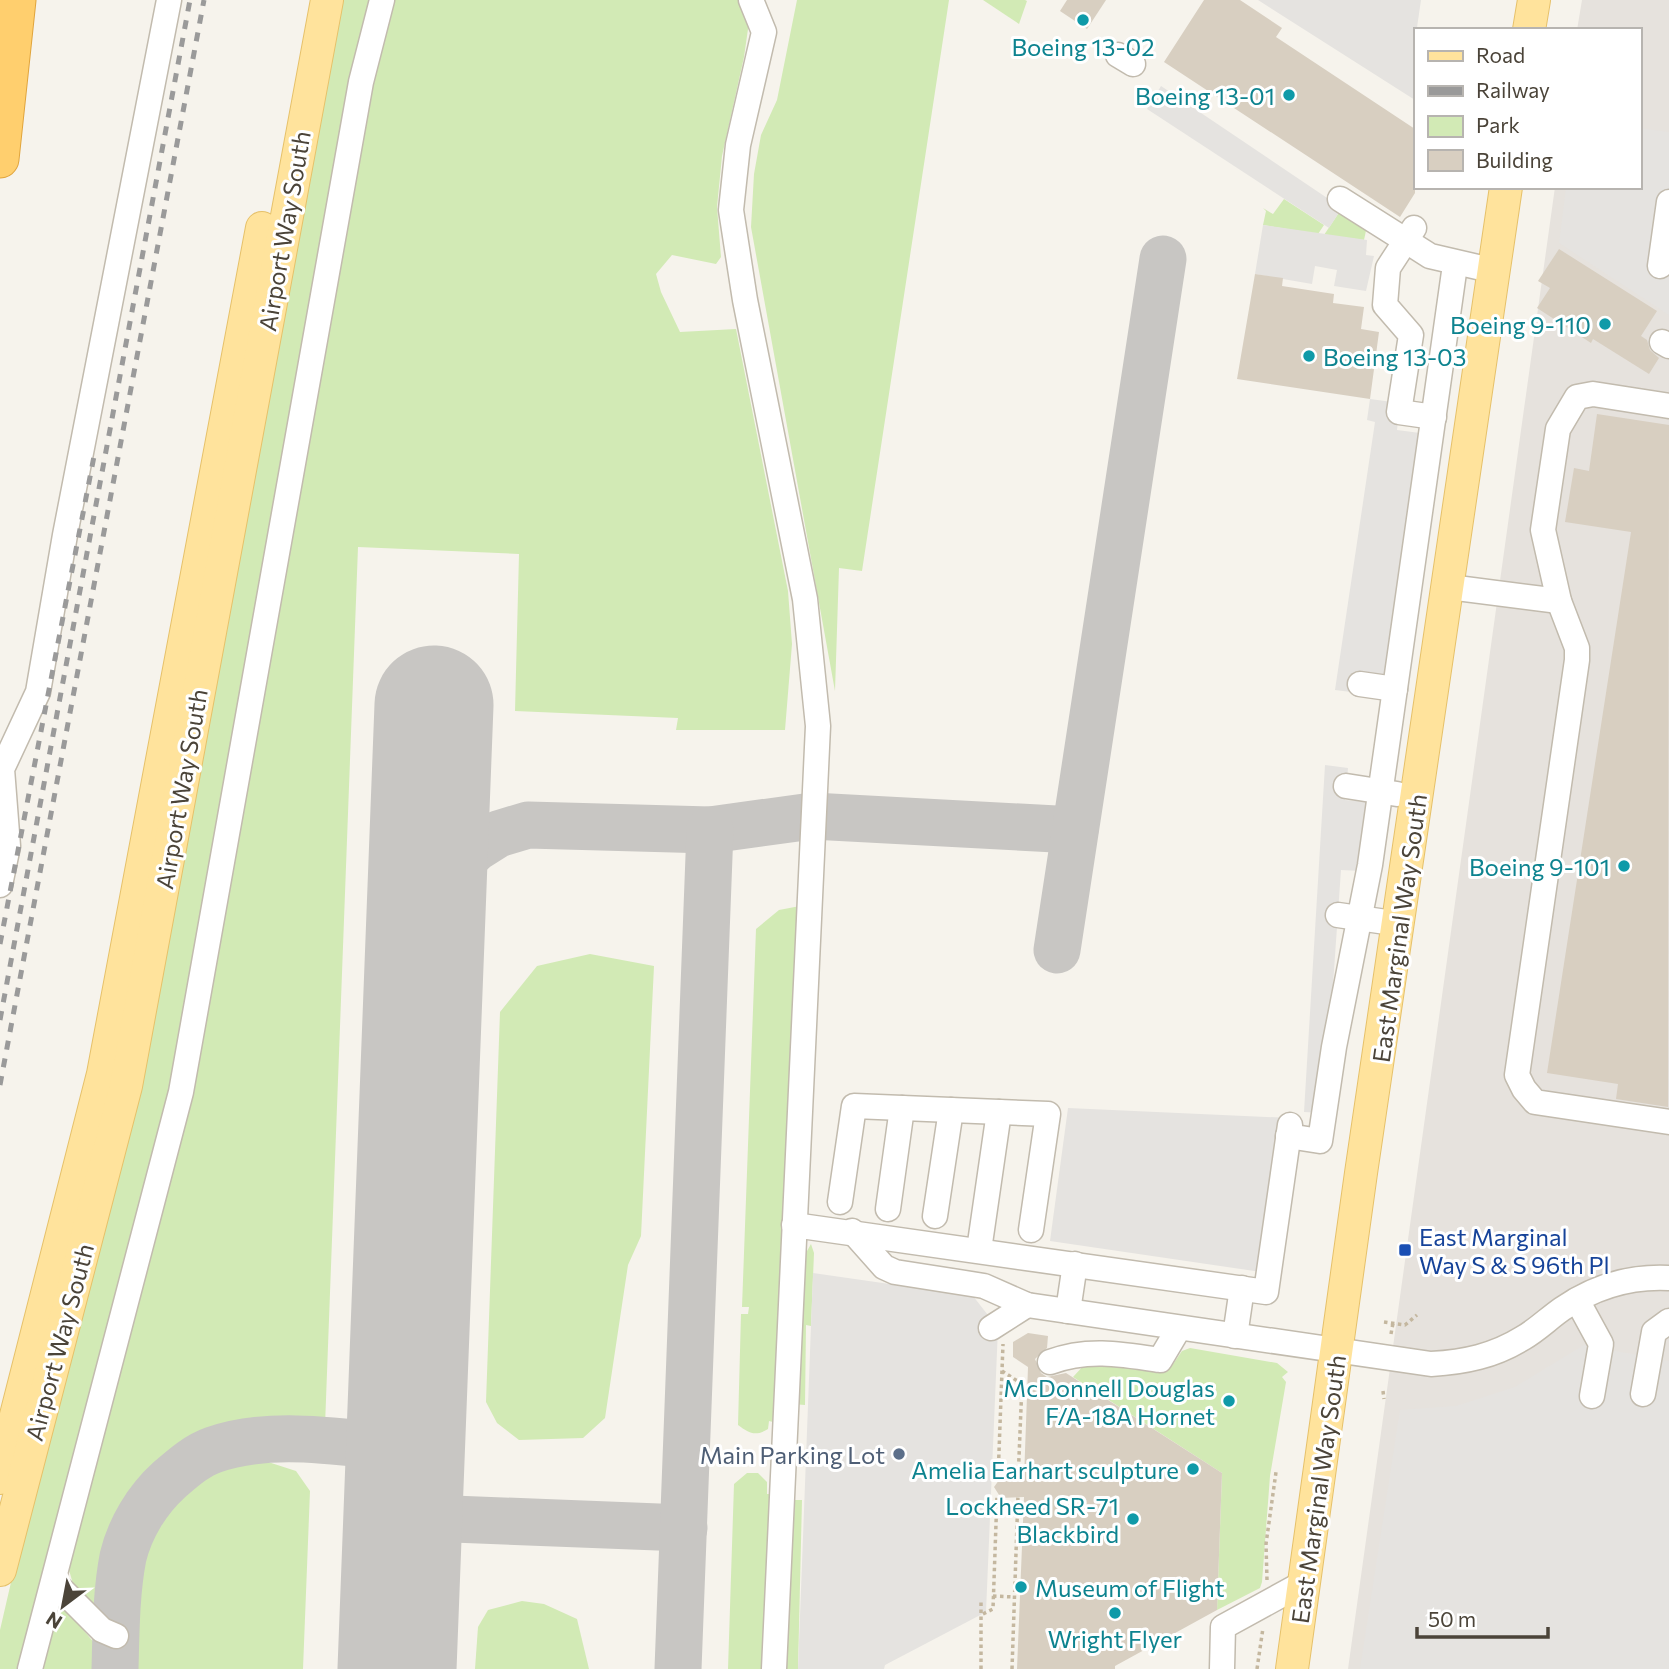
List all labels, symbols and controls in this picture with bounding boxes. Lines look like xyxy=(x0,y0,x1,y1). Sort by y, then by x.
marker: Boeing 13-02 xyxy=(1075,12,1091,28)
legend xyxy=(1414,28,1641,189)
place label: Boeing 13-02 xyxy=(1011,32,1155,61)
text: Road xyxy=(1476,42,1525,67)
text: Railway xyxy=(1476,77,1550,102)
place label: Boeing 13-01 xyxy=(1135,81,1275,110)
marker: Boeing 13-01 xyxy=(1281,87,1297,103)
text: Park xyxy=(1476,112,1520,137)
street label: Airport Way South xyxy=(252,129,316,333)
text: Building xyxy=(1476,147,1553,172)
place label: Boeing 9-110 xyxy=(1450,310,1591,339)
marker: Boeing 9-110 xyxy=(1597,316,1613,332)
place label: Boeing 13-03 xyxy=(1323,342,1466,371)
marker: Boeing 13-03 xyxy=(1301,348,1317,364)
street label: Airport Way South xyxy=(149,687,213,891)
street label: East Marginal Way South xyxy=(1366,792,1432,1064)
place label: Boeing 9-101 xyxy=(1469,852,1610,881)
marker: Boeing 9-101 xyxy=(1616,858,1632,874)
place label: East Marginal Way S & S 96th Pl xyxy=(1419,1222,1610,1279)
street label: Airport Way South xyxy=(19,1240,99,1444)
marker: East Marginal Way S & S 96th Pl xyxy=(1397,1242,1413,1258)
street label: East Marginal Way South xyxy=(1285,1353,1351,1625)
place label: McDonnell Douglas F/A-18A Hornet xyxy=(1003,1373,1215,1430)
marker: McDonnell Douglas F/A-18A Hornet xyxy=(1221,1393,1237,1409)
place label: Main Parking Lot xyxy=(700,1440,885,1469)
marker: Main Parking Lot xyxy=(891,1446,907,1462)
place label: Amelia Earhart sculpture xyxy=(911,1455,1179,1484)
marker: Amelia Earhart sculpture xyxy=(1185,1461,1201,1477)
place label: Lockheed SR-71 Blackbird xyxy=(945,1491,1119,1548)
marker: Lockheed SR-71 Blackbird xyxy=(1125,1511,1141,1527)
north arrow xyxy=(28,1571,98,1641)
place label: Museum of Flight xyxy=(1035,1573,1225,1602)
marker: Museum of Flight xyxy=(1013,1579,1029,1595)
scale bar xyxy=(1417,1596,1548,1640)
marker: Wright Flyer xyxy=(1107,1605,1123,1621)
text: 50 m xyxy=(1428,1606,1476,1631)
text: N xyxy=(42,1607,66,1634)
place label: Wright Flyer xyxy=(1048,1624,1183,1653)

